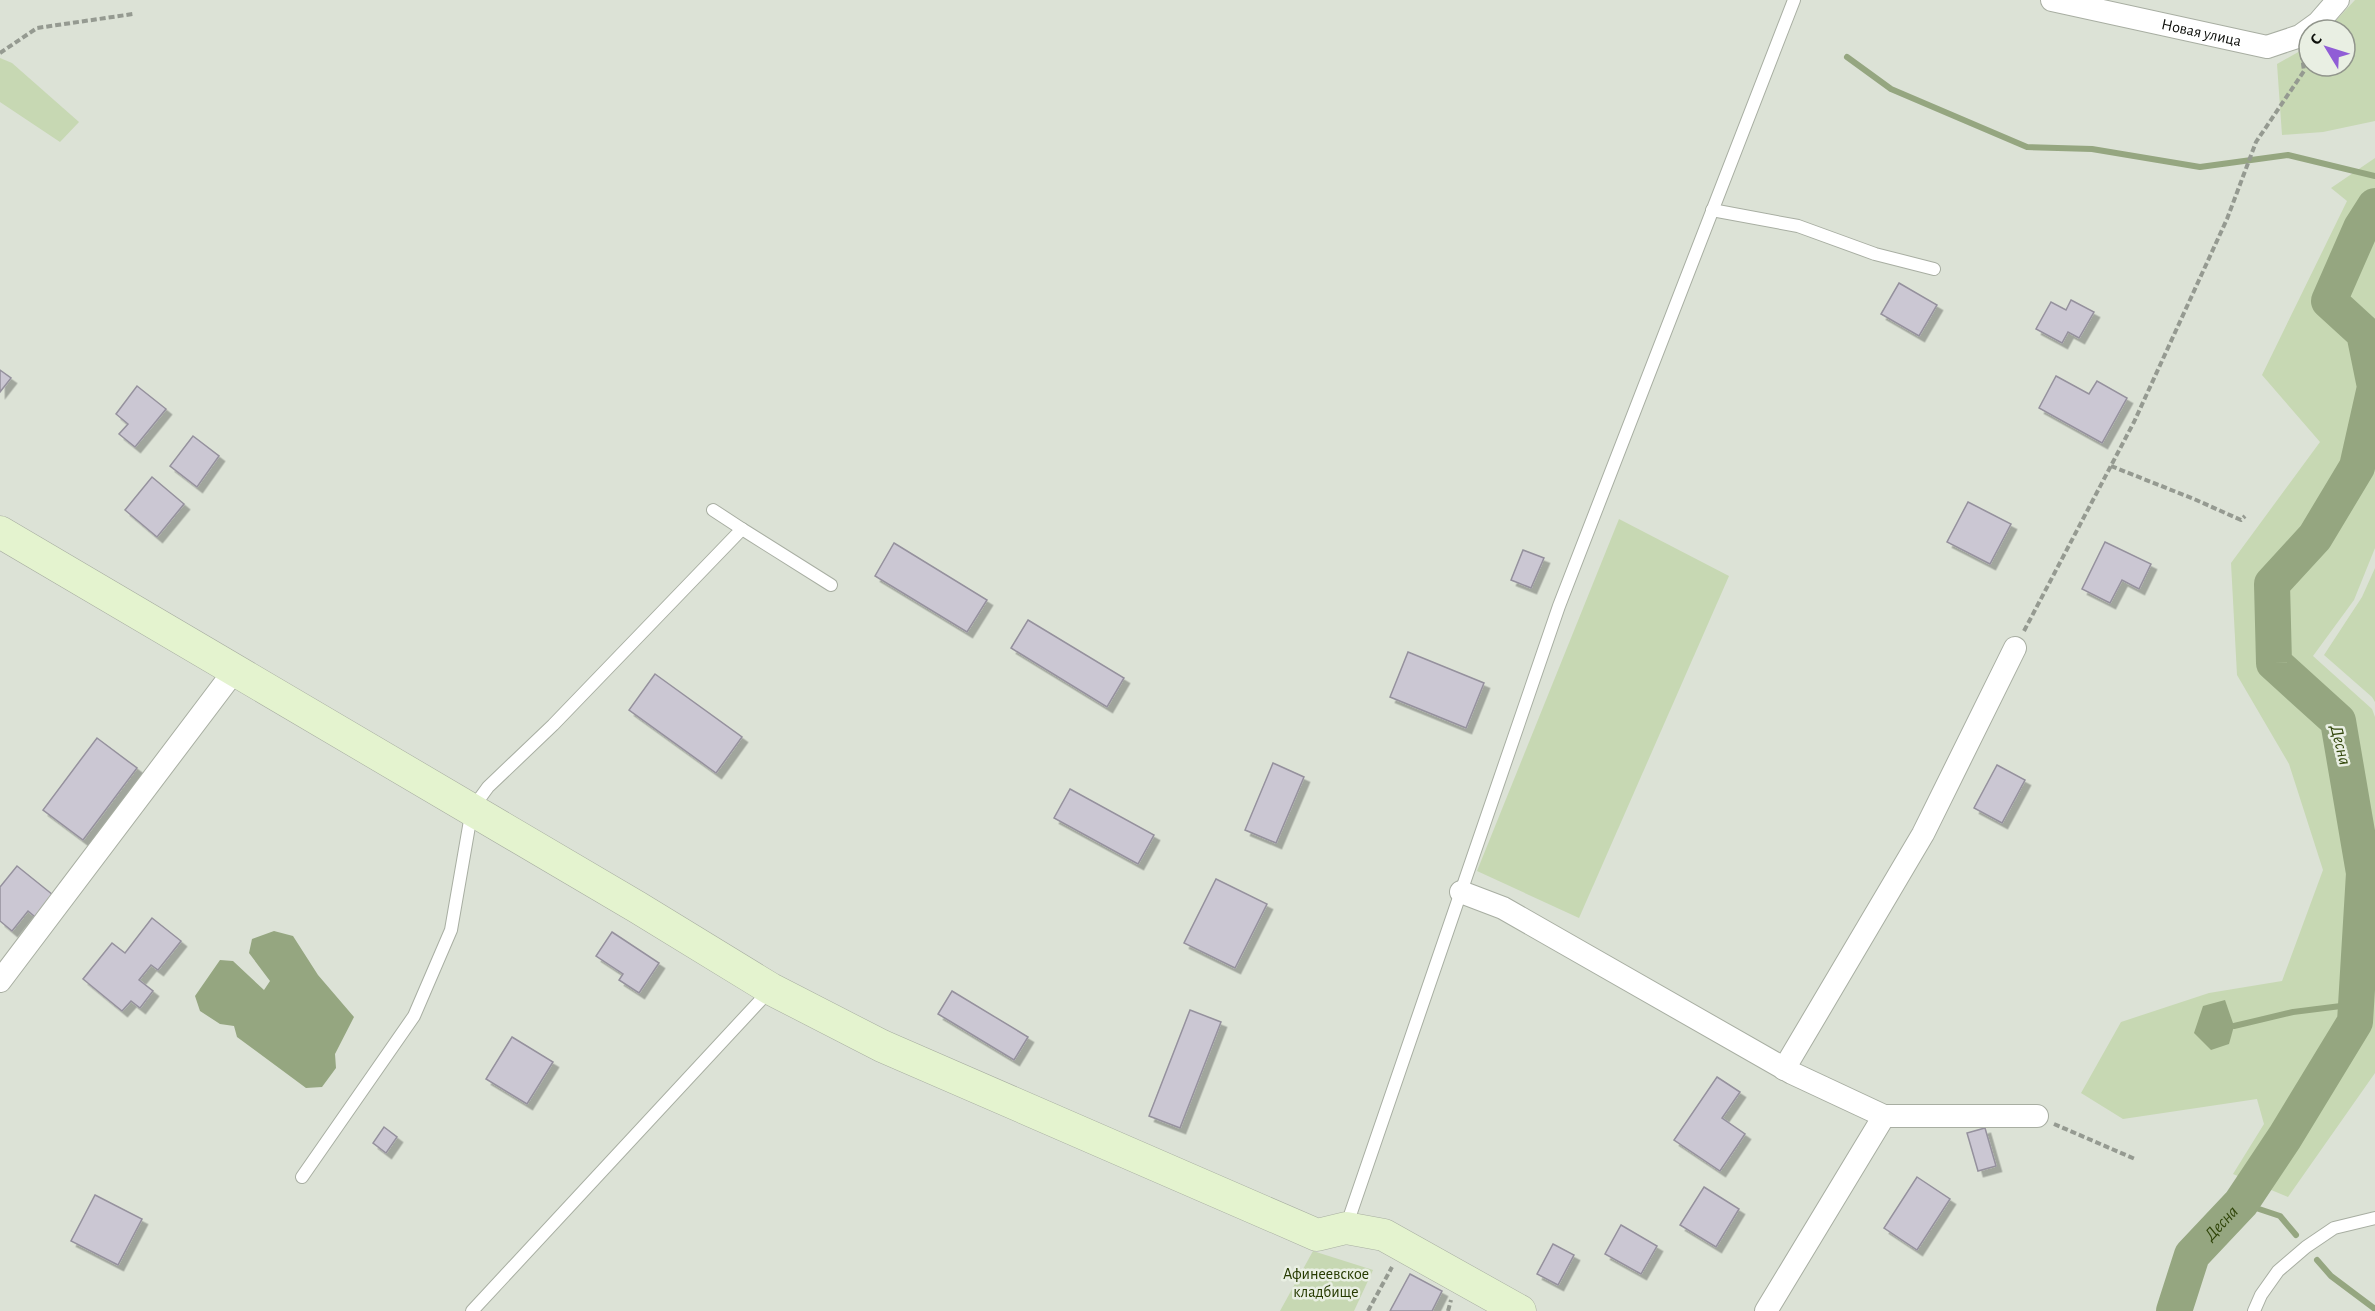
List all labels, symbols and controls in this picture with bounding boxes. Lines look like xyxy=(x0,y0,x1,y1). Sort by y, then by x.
street label: Новая улица xyxy=(2160,16,2243,49)
north arrow xyxy=(2297,18,2357,78)
text: С xyxy=(2307,31,2325,48)
water label: Десна xyxy=(2326,722,2354,767)
water label: Десна xyxy=(2200,1203,2242,1245)
park label: Афинеевское кладбище xyxy=(1283,1266,1369,1300)

